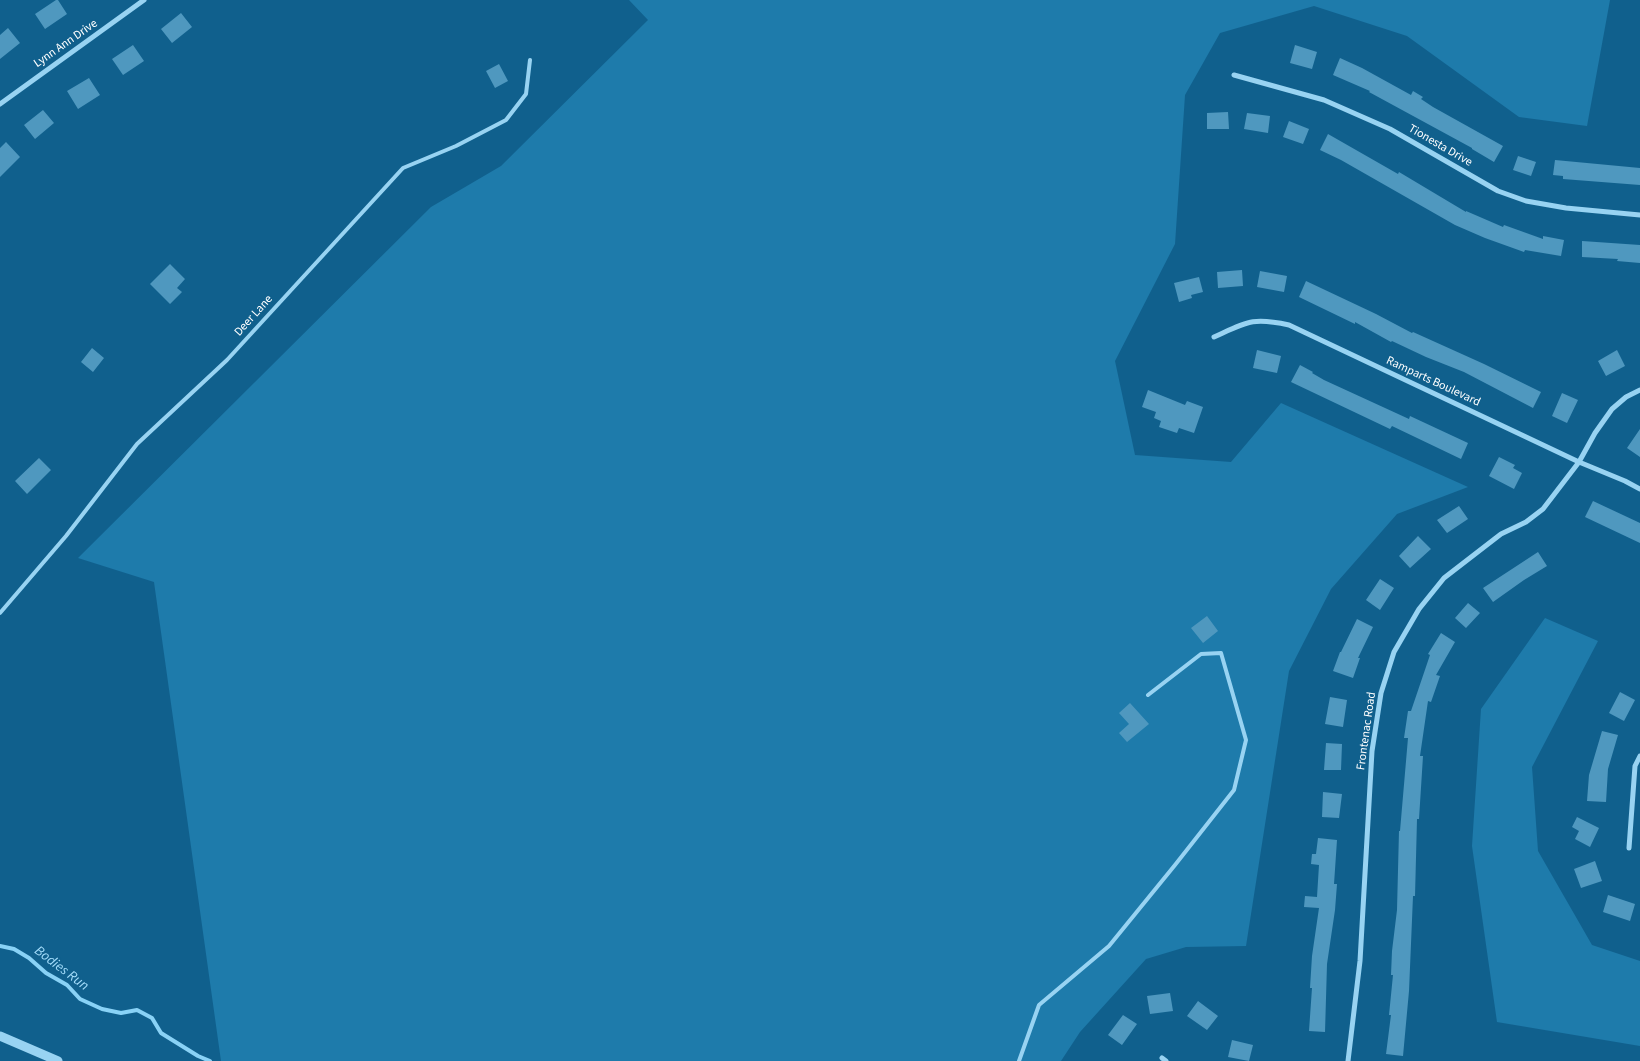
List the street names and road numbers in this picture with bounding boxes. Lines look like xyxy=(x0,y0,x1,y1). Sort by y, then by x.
street label: Lynn Ann Drive xyxy=(31,17,101,71)
street label: Tionesta Drive xyxy=(1405,122,1475,170)
street label: Deer Lane xyxy=(232,293,276,339)
street label: Ramparts Boulevard xyxy=(1384,354,1482,410)
street label: Frontenac Road xyxy=(1354,691,1380,771)

